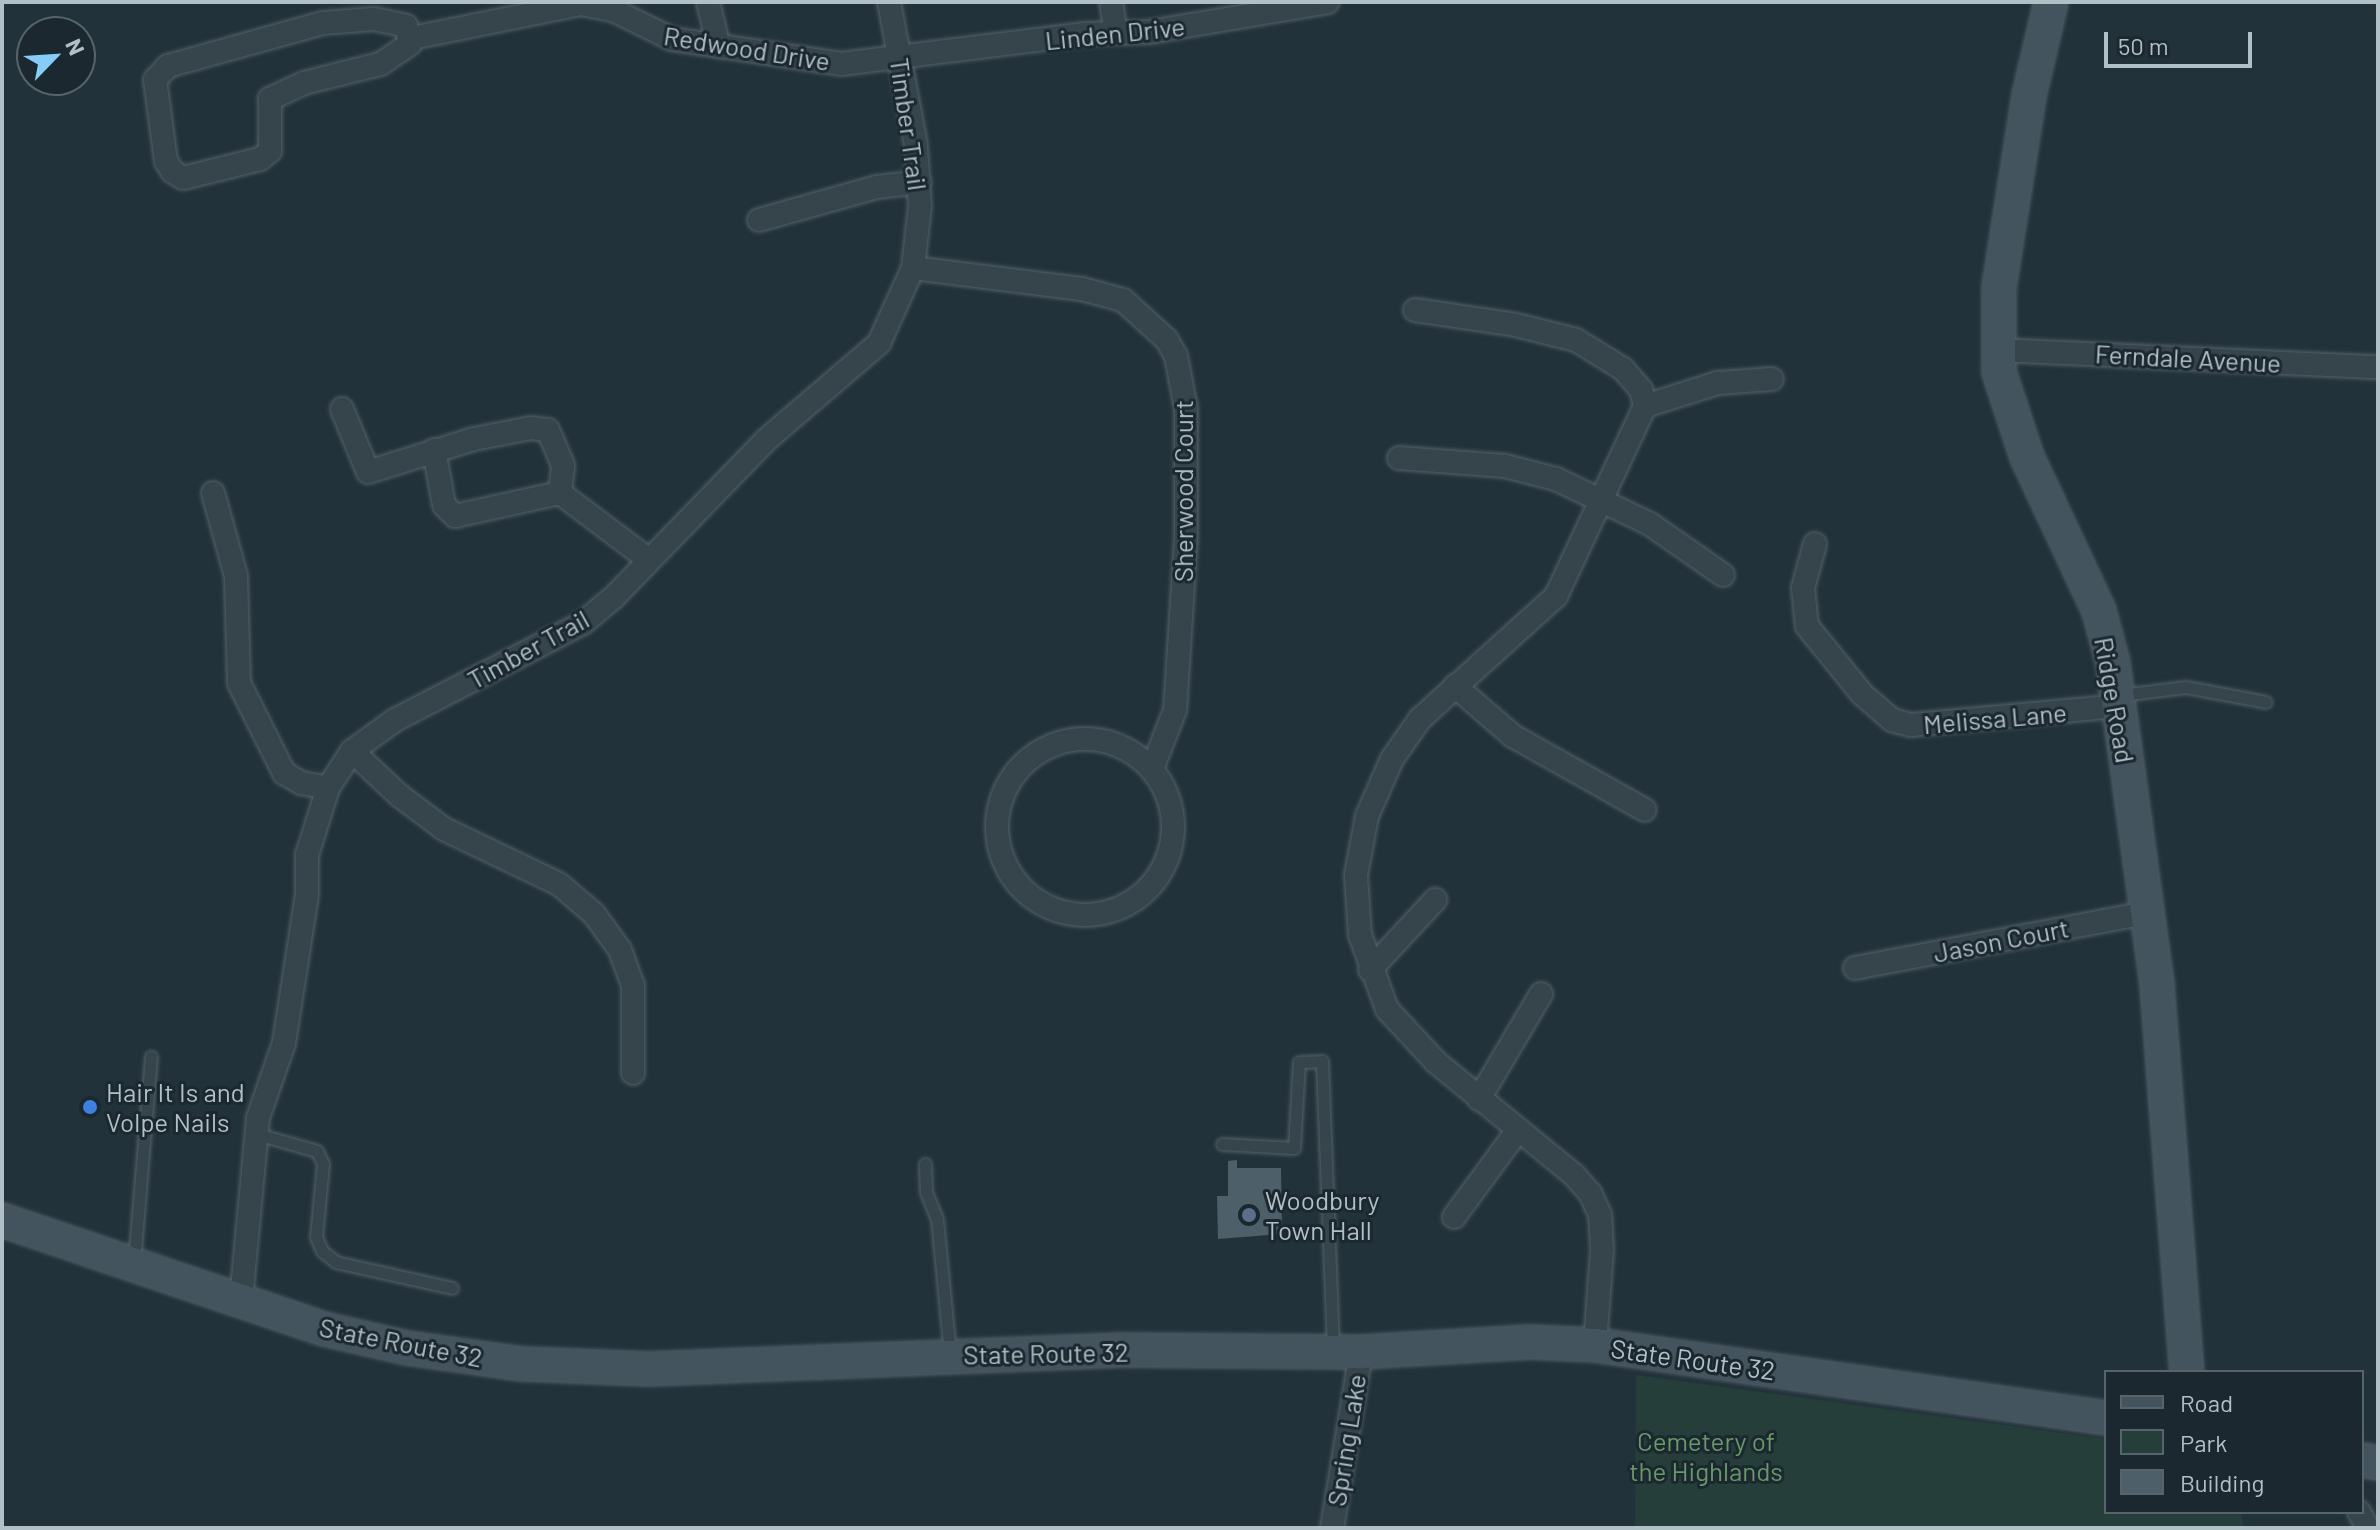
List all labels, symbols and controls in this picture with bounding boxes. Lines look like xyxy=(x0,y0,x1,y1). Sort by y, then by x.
street label: Linden Drive xyxy=(1044,10,1186,56)
north arrow xyxy=(16,16,96,96)
scale bar xyxy=(2108,16,2256,66)
street label: Redwood Drive xyxy=(662,19,832,77)
text: 50 m xyxy=(2118,31,2169,60)
text: N xyxy=(61,35,91,59)
street label: Timber Trail xyxy=(884,56,934,192)
street label: Ferndale Avenue xyxy=(2094,338,2282,378)
street label: Sherwood Court xyxy=(1167,400,1199,582)
street label: Timber Trail xyxy=(462,603,594,695)
street label: Ridge Road xyxy=(2089,635,2141,765)
street label: Melissa Lane xyxy=(1922,696,2068,740)
street label: Jason Court xyxy=(1931,912,2071,968)
place label: Hair It Is and Volpe Nails xyxy=(106,1076,245,1138)
marker: Hair It Is and Volpe Nails xyxy=(81,1098,99,1116)
place label: Woodbury Town Hall xyxy=(1265,1184,1379,1246)
marker: Woodbury Town Hall xyxy=(1240,1206,1258,1224)
street label: State Route 32 xyxy=(317,1311,485,1373)
street label: State Route 32 xyxy=(1609,1332,1777,1386)
street label: State Route 32 xyxy=(963,1336,1129,1370)
legend xyxy=(2104,1370,2364,1514)
street label: Spring Lake xyxy=(1320,1372,1372,1508)
text: Road xyxy=(2180,1388,2233,1417)
park label: Cemetery of the Highlands xyxy=(1629,1425,1783,1486)
text: Park xyxy=(2180,1428,2227,1457)
text: Building xyxy=(2180,1468,2264,1497)

